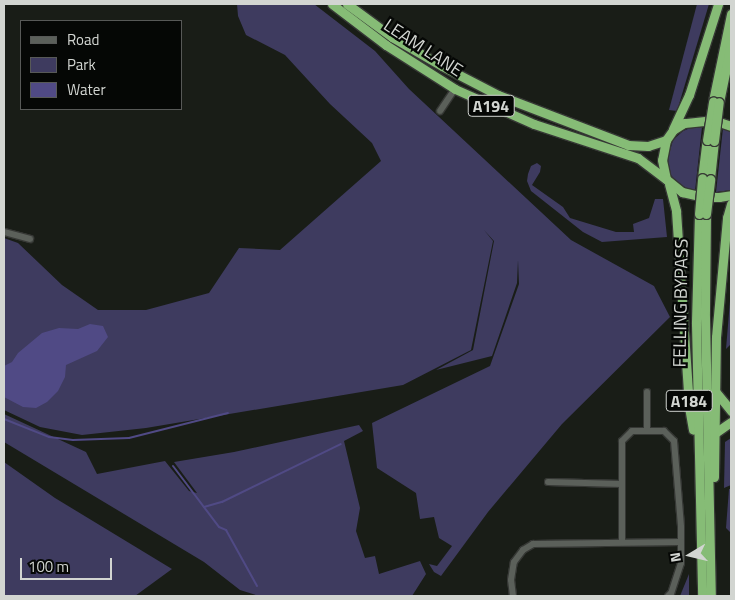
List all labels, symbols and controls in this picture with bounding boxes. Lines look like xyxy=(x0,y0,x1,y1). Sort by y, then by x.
street label: LEAM LANE xyxy=(379,14,467,82)
legend xyxy=(20,20,182,110)
text: Road xyxy=(67,28,99,51)
text: Park xyxy=(67,53,96,76)
text: Water xyxy=(67,78,106,101)
road number: A194 xyxy=(467,92,515,120)
street label: FELLING BYPASS xyxy=(669,238,693,368)
road number: A184 xyxy=(665,388,713,414)
north arrow xyxy=(665,530,715,580)
scale bar xyxy=(22,548,115,580)
text: N xyxy=(664,551,686,564)
text: 100 m xyxy=(28,555,69,578)

